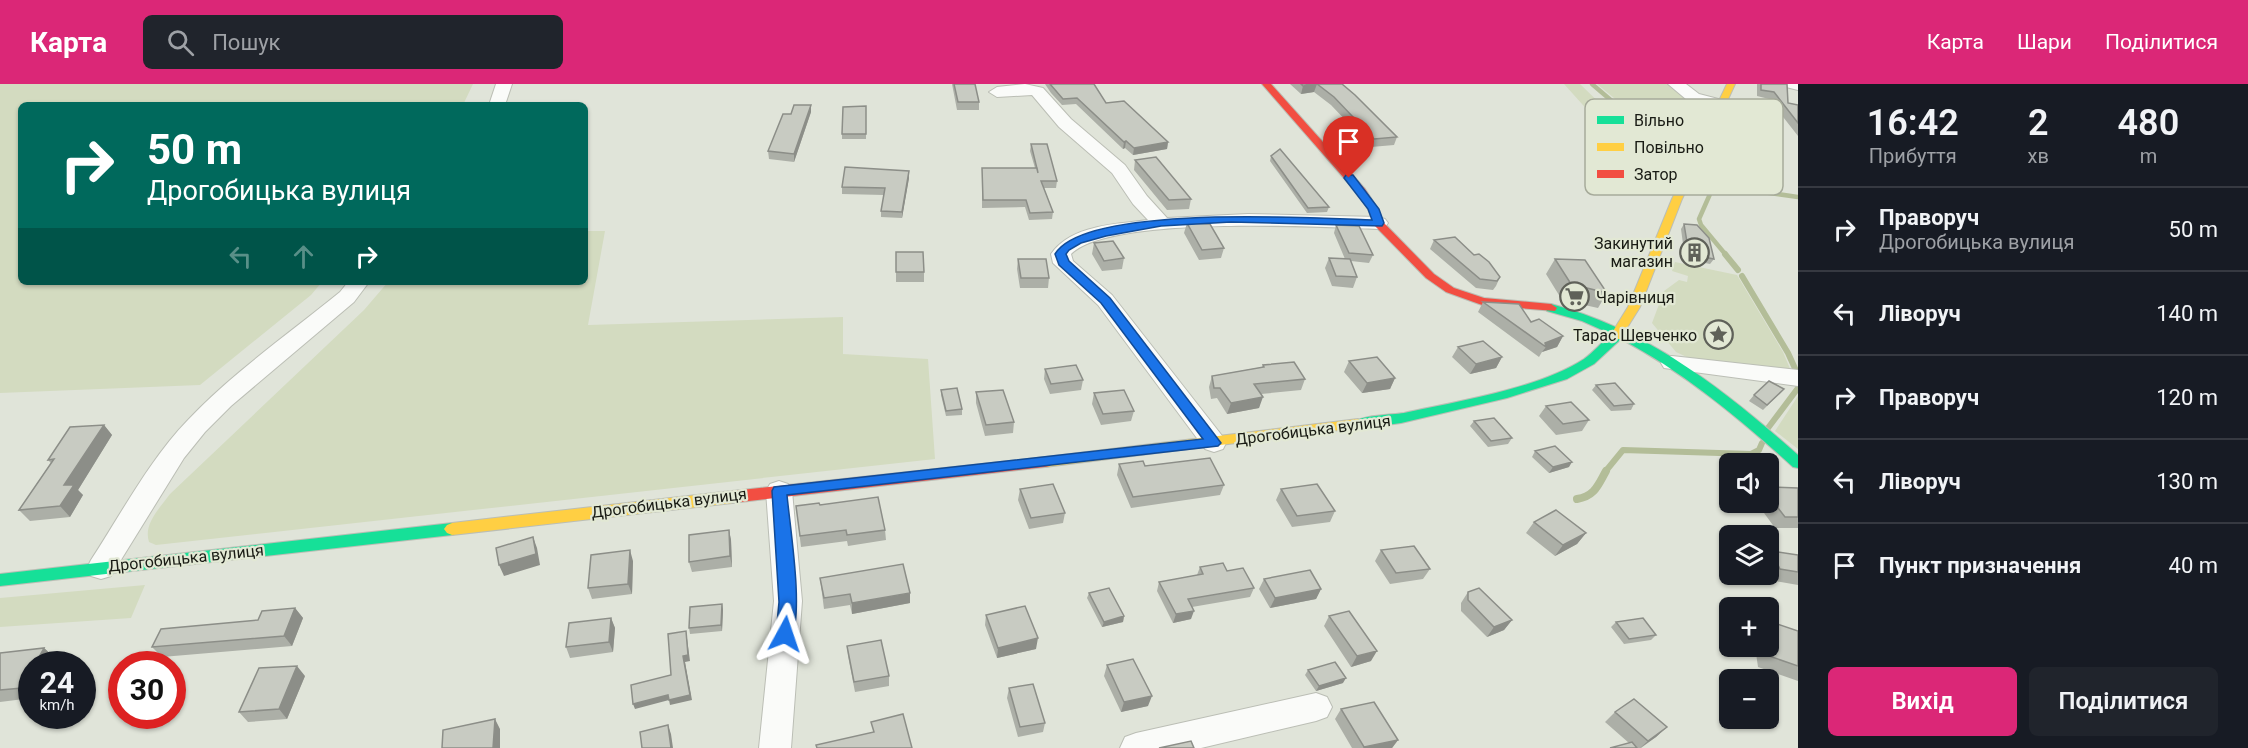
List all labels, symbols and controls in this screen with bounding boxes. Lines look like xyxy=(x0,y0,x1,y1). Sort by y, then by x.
search box xyxy=(143,15,563,69)
text: Карта xyxy=(30,26,107,59)
icon: search xyxy=(164,26,197,59)
text: Пошук xyxy=(212,30,280,55)
text: Карта xyxy=(1927,30,1984,54)
text: Шари xyxy=(2017,30,2072,54)
text: Поділитися xyxy=(2105,30,2218,54)
legend xyxy=(1585,99,1783,195)
text: 16:42 xyxy=(1867,102,1959,144)
text: 2 xyxy=(2028,102,2048,144)
text: 480 xyxy=(2118,102,2179,144)
text: Вільно xyxy=(1634,111,1684,130)
pin xyxy=(1323,116,1374,178)
text: 50 m xyxy=(147,125,242,174)
icon: arrive xyxy=(1332,125,1365,158)
icon: right xyxy=(48,126,126,204)
text: Повільно xyxy=(1634,138,1704,157)
text: Прибуття xyxy=(1869,144,1957,168)
text: хв xyxy=(2027,144,2049,168)
text: m xyxy=(2140,144,2157,168)
text: Затор xyxy=(1634,165,1678,184)
text: Дрогобицька вулиця xyxy=(147,175,411,207)
text: Праворуч xyxy=(1879,205,1979,230)
icon: right xyxy=(1828,213,1861,246)
text: 50 m xyxy=(2169,217,2218,242)
text: Дрогобицька вулиця xyxy=(1879,230,2075,254)
place label: Закинутий магазин xyxy=(1594,234,1673,271)
building icon: Закинутий магазин xyxy=(1678,236,1710,268)
icon: left xyxy=(224,240,257,273)
icon: ahead xyxy=(287,240,320,273)
icon: right xyxy=(350,240,383,273)
supermarket icon: Чарівниця xyxy=(1559,281,1591,313)
place label: Чарівниця xyxy=(1596,288,1675,307)
icon: left xyxy=(1828,297,1861,330)
text: Ліворуч xyxy=(1879,301,1961,326)
text: 140 m xyxy=(2156,301,2218,326)
place icon: Тарас Шевченко xyxy=(1702,319,1734,351)
place label: Тарас Шевченко xyxy=(1573,326,1697,345)
icon: right xyxy=(1828,381,1861,414)
text: Праворуч xyxy=(1879,385,1979,410)
text: 120 m xyxy=(2156,385,2218,410)
street label: Дрогобицька вулиця xyxy=(1234,411,1392,449)
map controls xyxy=(1719,453,1779,729)
button: sound xyxy=(1719,453,1779,513)
icon: left xyxy=(1828,465,1861,498)
text: Ліворуч xyxy=(1879,469,1961,494)
text: 130 m xyxy=(2156,469,2218,494)
street label: Дрогобицька вулиця xyxy=(590,484,748,522)
button: layers xyxy=(1719,525,1779,585)
street label: Дрогобицька вулиця xyxy=(107,540,265,576)
icon: arrive xyxy=(1828,549,1861,582)
text: Пункт призначення xyxy=(1879,553,2081,578)
text: 40 m xyxy=(2169,553,2218,578)
button: + xyxy=(1719,597,1779,657)
position arrow xyxy=(753,602,817,666)
speed limit sign: 30 xyxy=(108,651,186,729)
text: 24 xyxy=(40,665,74,700)
button: Вихід xyxy=(1828,667,2017,736)
button: Поділитися xyxy=(2029,667,2218,736)
button: − xyxy=(1719,669,1779,729)
text: km/h xyxy=(39,696,75,714)

